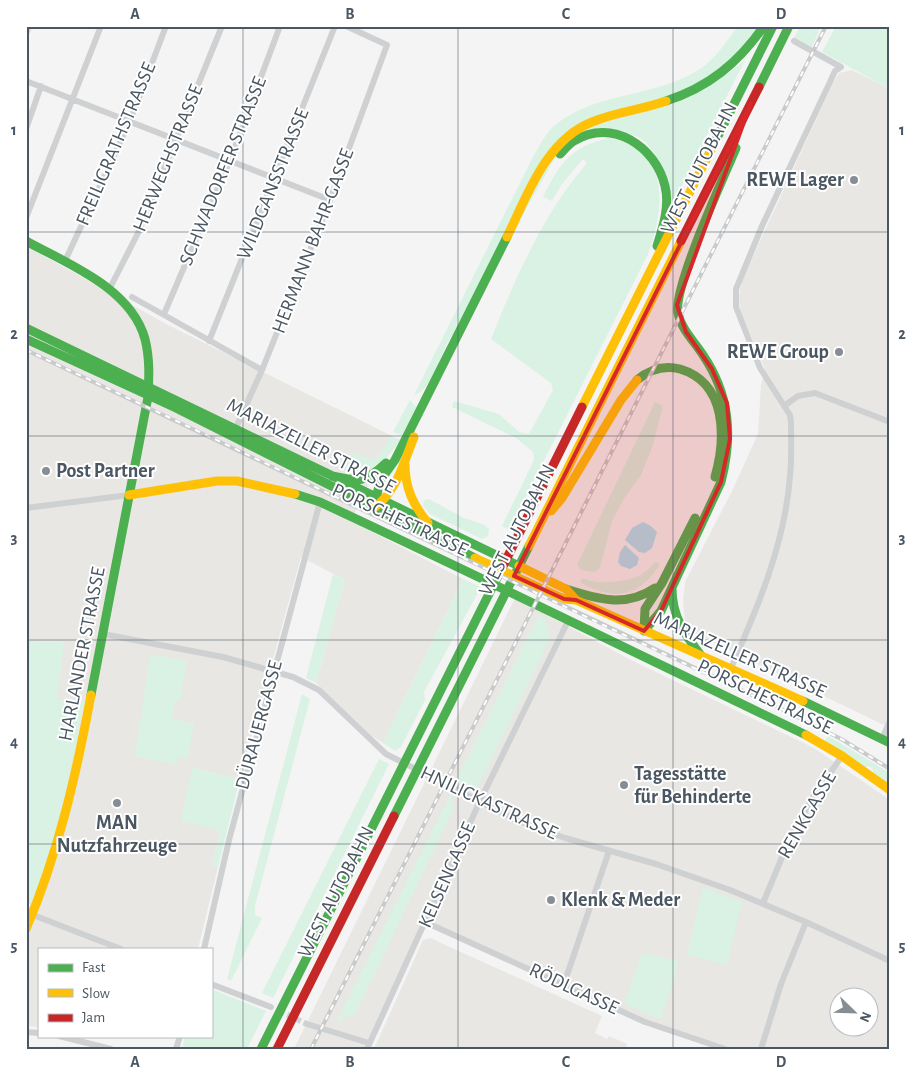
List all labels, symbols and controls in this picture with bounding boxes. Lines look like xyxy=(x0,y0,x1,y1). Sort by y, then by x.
text: A xyxy=(130,6,140,22)
text: B xyxy=(345,6,355,22)
text: C xyxy=(562,6,571,22)
text: D xyxy=(776,6,787,22)
street label: FREILIGRATHSTRASSE xyxy=(73,59,160,229)
street label: SCHWADORFER STRASSE xyxy=(176,73,270,268)
street label: HERWEGHSTRASSE xyxy=(129,81,207,234)
street label: WEST AUTOBAHN xyxy=(657,99,741,237)
street label: WILDGANSSTRASSE xyxy=(234,105,313,263)
text: 1 xyxy=(11,122,17,138)
text: 1 xyxy=(899,122,905,138)
street label: HERMANN BAHR-GASSE xyxy=(268,145,358,336)
place label: REWE Lager xyxy=(746,170,844,190)
marker: REWE Lager xyxy=(848,174,860,186)
text: 2 xyxy=(10,326,18,342)
text: 2 xyxy=(898,326,906,342)
place label: REWE Group xyxy=(727,342,829,362)
marker: REWE Group xyxy=(833,346,845,358)
street label: MARIAZELLER STRASSE xyxy=(223,395,399,497)
place label: Post Partner xyxy=(56,461,155,481)
street label: WEST AUTOBAHN xyxy=(475,461,559,599)
marker: Post Partner xyxy=(40,465,52,477)
street label: PORSCHESTRASSE xyxy=(329,480,471,560)
text: 3 xyxy=(11,530,18,546)
text: 3 xyxy=(899,530,906,546)
street label: HARLANDER STRASSE xyxy=(55,565,109,743)
street label: MARIAZELLER STRASSE xyxy=(651,608,830,702)
street label: PORSCHESTRASSE xyxy=(694,656,836,738)
street label: DÜRAUERGASSE xyxy=(232,658,286,792)
text: 4 xyxy=(10,734,18,750)
text: 4 xyxy=(898,734,906,750)
street label: HNILICKASTRASSE xyxy=(417,762,561,844)
place label: Tagesstätte für Behinderte xyxy=(634,764,751,807)
street label: RENKGASSE xyxy=(774,768,840,862)
marker: Tagesstätte für Behinderte xyxy=(618,779,630,791)
marker: MAN Nutzfahrzeuge xyxy=(111,797,123,809)
place label: MAN Nutzfahrzeuge xyxy=(57,813,177,856)
street label: KELSENGASSE xyxy=(415,819,479,931)
street label: WEST AUTOBAHN xyxy=(294,823,378,961)
place label: Klenk & Meder xyxy=(561,890,680,910)
marker: Klenk & Meder xyxy=(545,894,557,906)
text: 5 xyxy=(11,938,18,954)
text: 5 xyxy=(899,938,906,954)
legend xyxy=(38,948,212,1038)
text: Fast xyxy=(82,960,106,975)
street label: RÖDLGASSE xyxy=(526,960,622,1019)
text: Slow xyxy=(82,986,110,1001)
north arrow xyxy=(828,988,878,1038)
text: N xyxy=(857,1009,873,1024)
text: Jam xyxy=(82,1010,105,1025)
text: A xyxy=(130,1054,140,1070)
text: B xyxy=(345,1054,355,1070)
text: C xyxy=(562,1054,571,1070)
text: D xyxy=(776,1054,787,1070)

